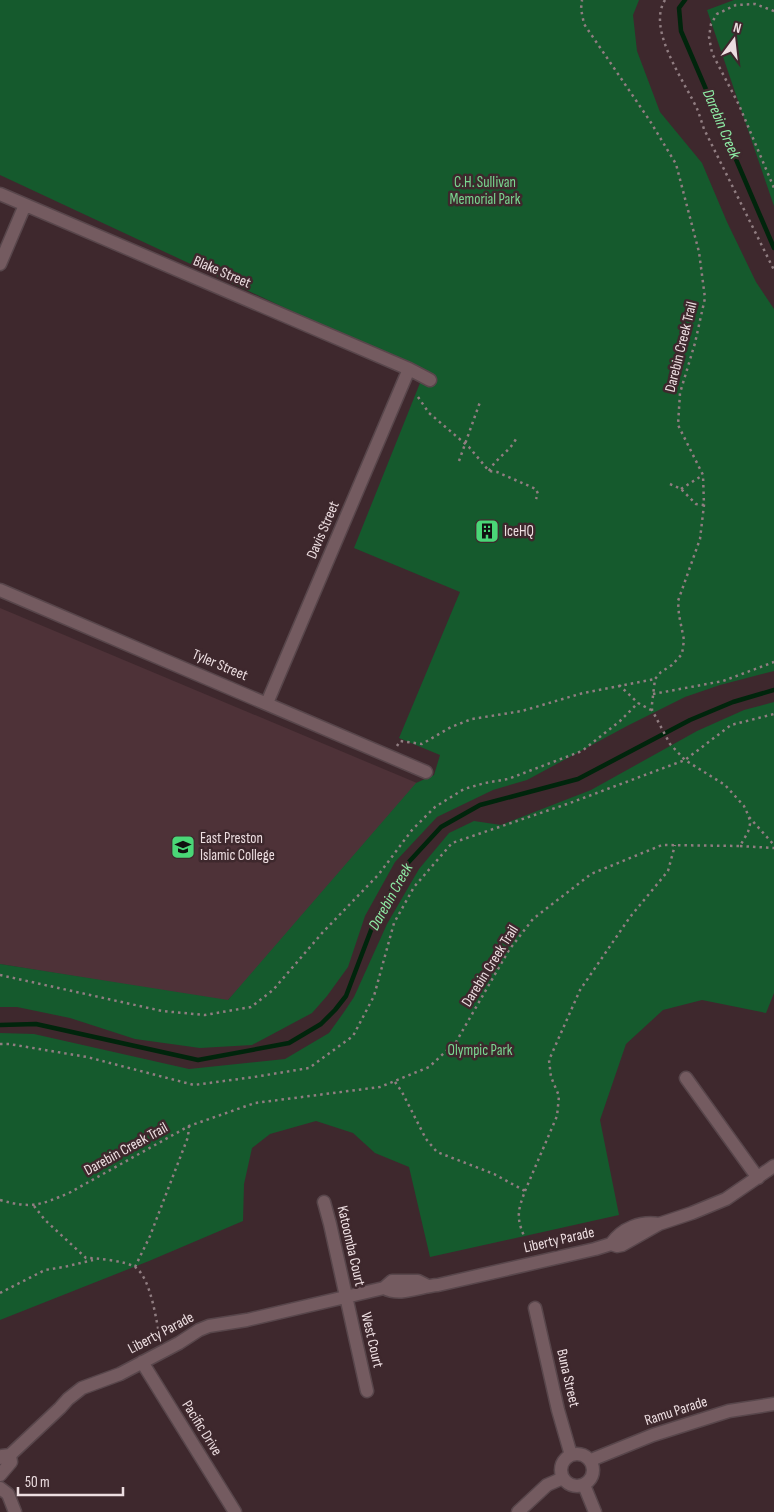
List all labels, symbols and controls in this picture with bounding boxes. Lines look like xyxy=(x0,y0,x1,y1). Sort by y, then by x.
north arrow xyxy=(709,15,759,65)
text: N xyxy=(731,19,743,37)
water label: Darebin Creek xyxy=(698,86,745,163)
park label: C.H. Sullivan Memorial Park xyxy=(450,173,521,209)
street label: Blake Street xyxy=(190,251,254,293)
street label: Darebin Creek Trail xyxy=(661,300,701,394)
street label: Davis Street xyxy=(302,498,344,562)
building icon: IceHQ xyxy=(474,518,500,544)
place label: IceHQ xyxy=(504,522,534,541)
street label: Tyler Street xyxy=(189,645,251,685)
place label: East Preston Islamic College xyxy=(200,829,275,865)
school or university icon: East Preston Islamic College xyxy=(170,834,196,860)
water label: Darebin Creek xyxy=(365,859,418,934)
street label: Darebin Creek Trail xyxy=(457,922,523,1010)
park label: Olympic Park xyxy=(448,1041,513,1060)
street label: Darebin Creek Trail xyxy=(81,1118,171,1180)
street label: Katoomba Court xyxy=(333,1204,370,1289)
street label: Liberty Parade xyxy=(522,1223,596,1257)
street label: Liberty Parade xyxy=(125,1308,197,1358)
street label: West Court xyxy=(356,1310,388,1370)
street label: Buna Street xyxy=(552,1347,584,1409)
street label: Ramu Parade xyxy=(642,1392,710,1430)
street label: Pacific Drive xyxy=(178,1397,226,1459)
scale bar xyxy=(18,1464,122,1496)
text: 50 m xyxy=(25,1473,50,1492)

